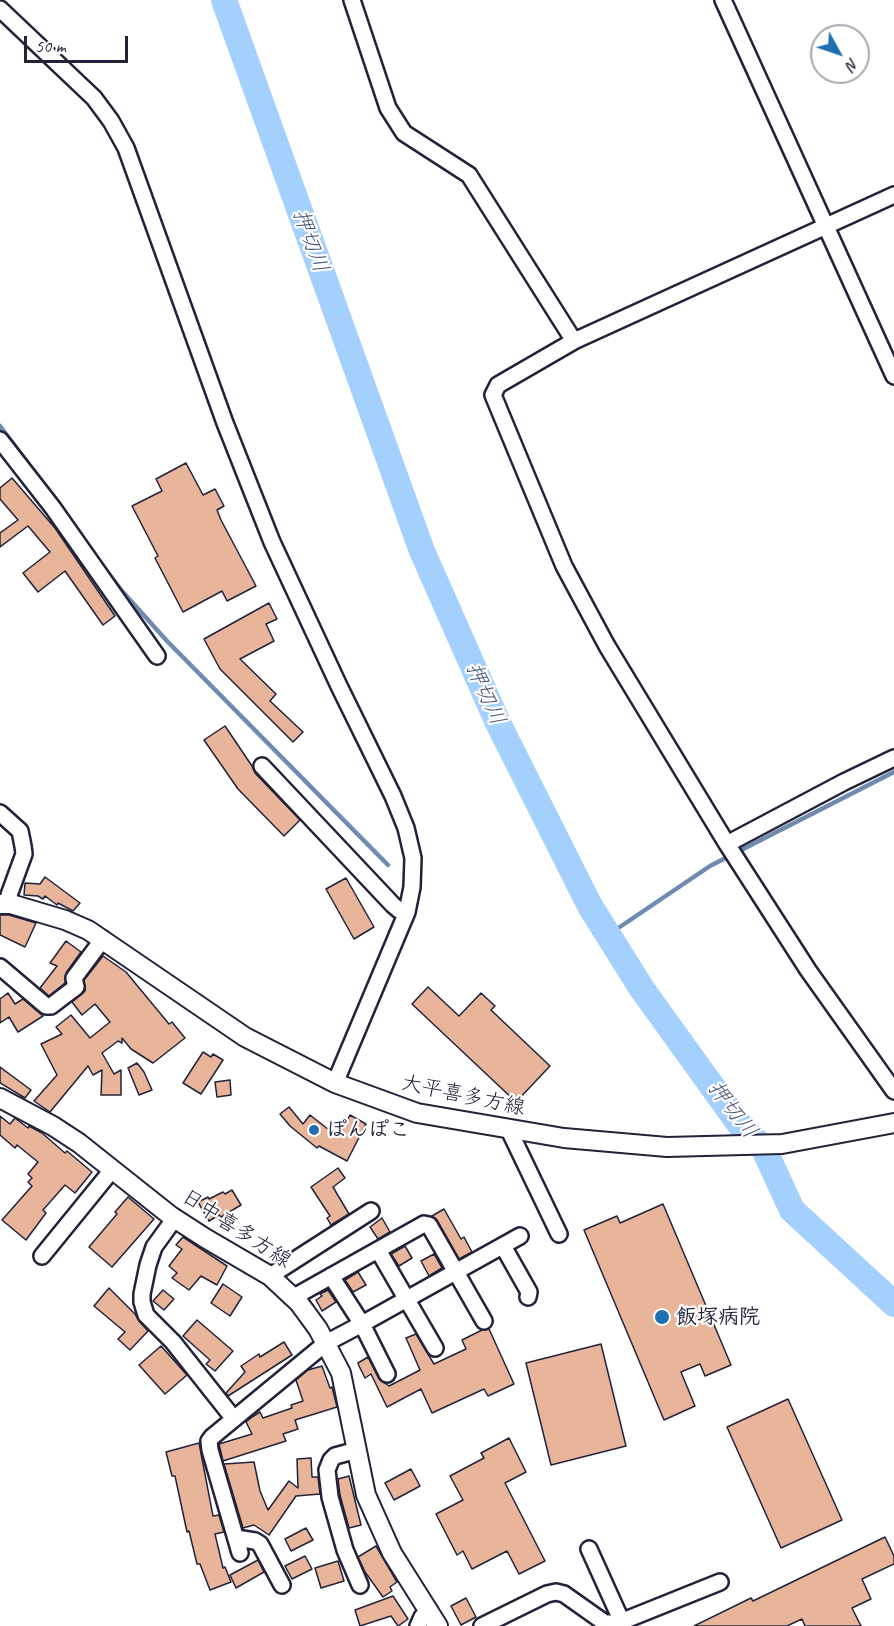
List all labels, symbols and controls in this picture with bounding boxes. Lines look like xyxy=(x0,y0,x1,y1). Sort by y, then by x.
scale bar xyxy=(27,24,130,62)
north arrow xyxy=(810,24,870,84)
text: 50 m xyxy=(35,35,66,57)
text: N xyxy=(841,54,863,75)
water label: 押切川 xyxy=(286,205,334,277)
water label: 押切川 xyxy=(460,658,510,730)
street label: 大平喜多方線 xyxy=(399,1071,527,1121)
water label: 押切川 xyxy=(701,1076,763,1144)
place label: ぽんぽこ xyxy=(326,1117,410,1143)
marker: ぽんぽこ xyxy=(307,1123,321,1137)
street label: 日中喜多方線 xyxy=(176,1184,296,1274)
place label: 飯塚病院 xyxy=(676,1304,760,1330)
marker: 飯塚病院 xyxy=(653,1308,671,1326)

